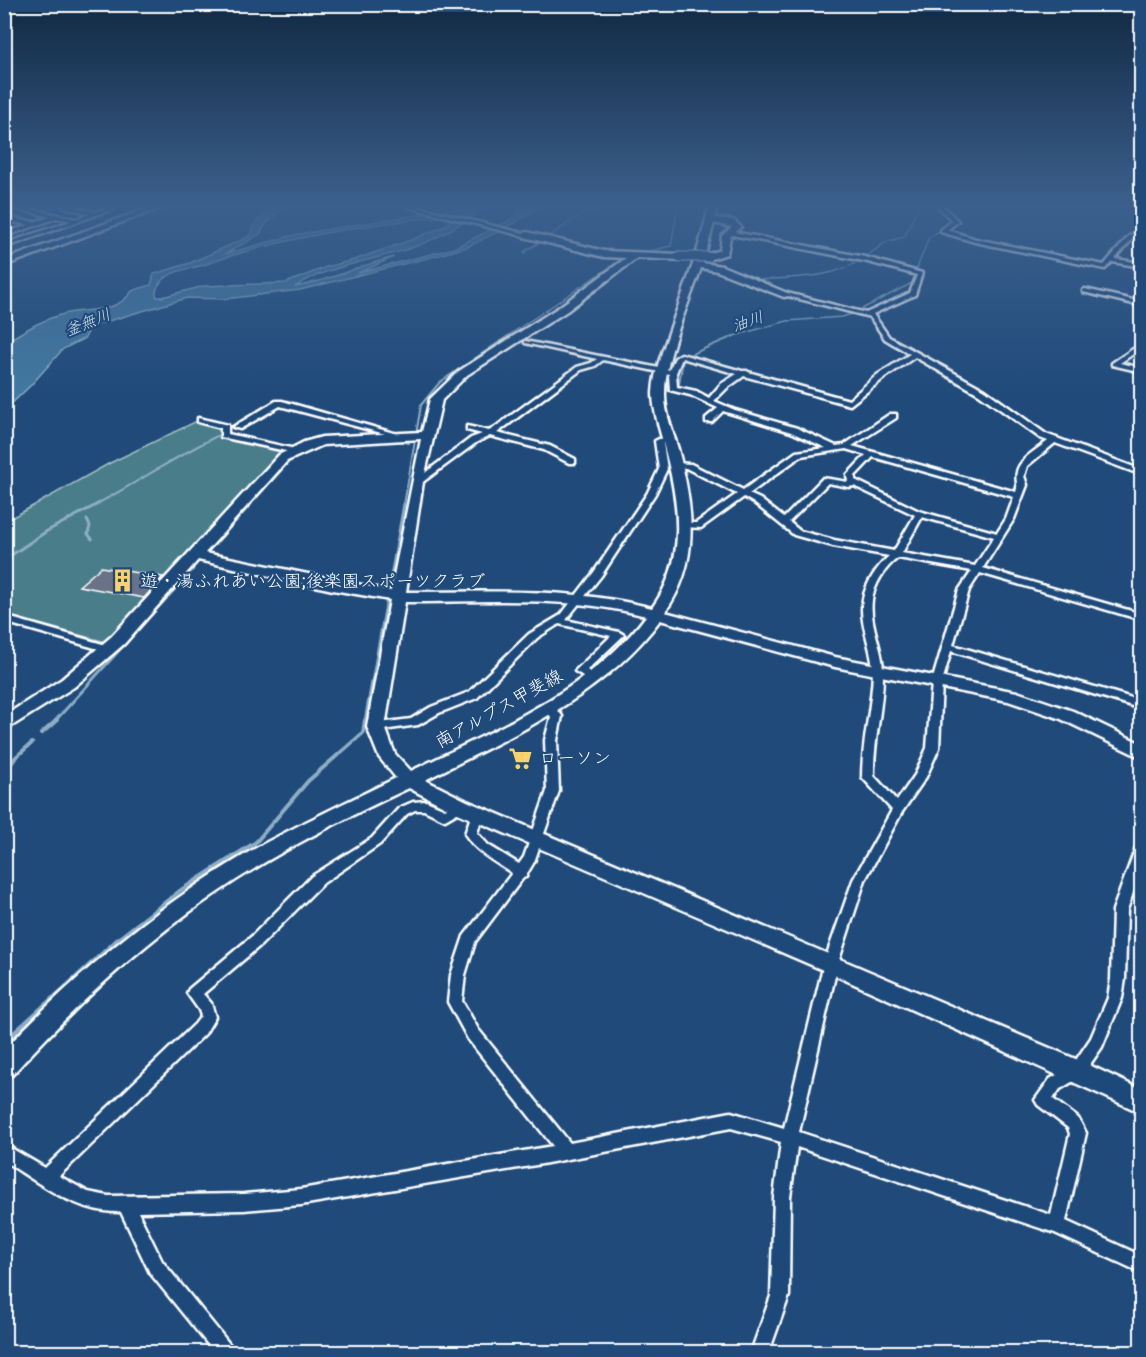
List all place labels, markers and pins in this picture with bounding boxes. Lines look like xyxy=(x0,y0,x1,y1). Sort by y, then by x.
building icon: 遊・湯ふれあい公園;後楽園スポーツクラブ xyxy=(109,568,135,594)
place label: 遊・湯ふれあい公園;後楽園スポーツクラブ xyxy=(140,571,485,592)
supermarket icon: ローソン xyxy=(508,745,534,771)
place label: ローソン xyxy=(539,748,611,769)

